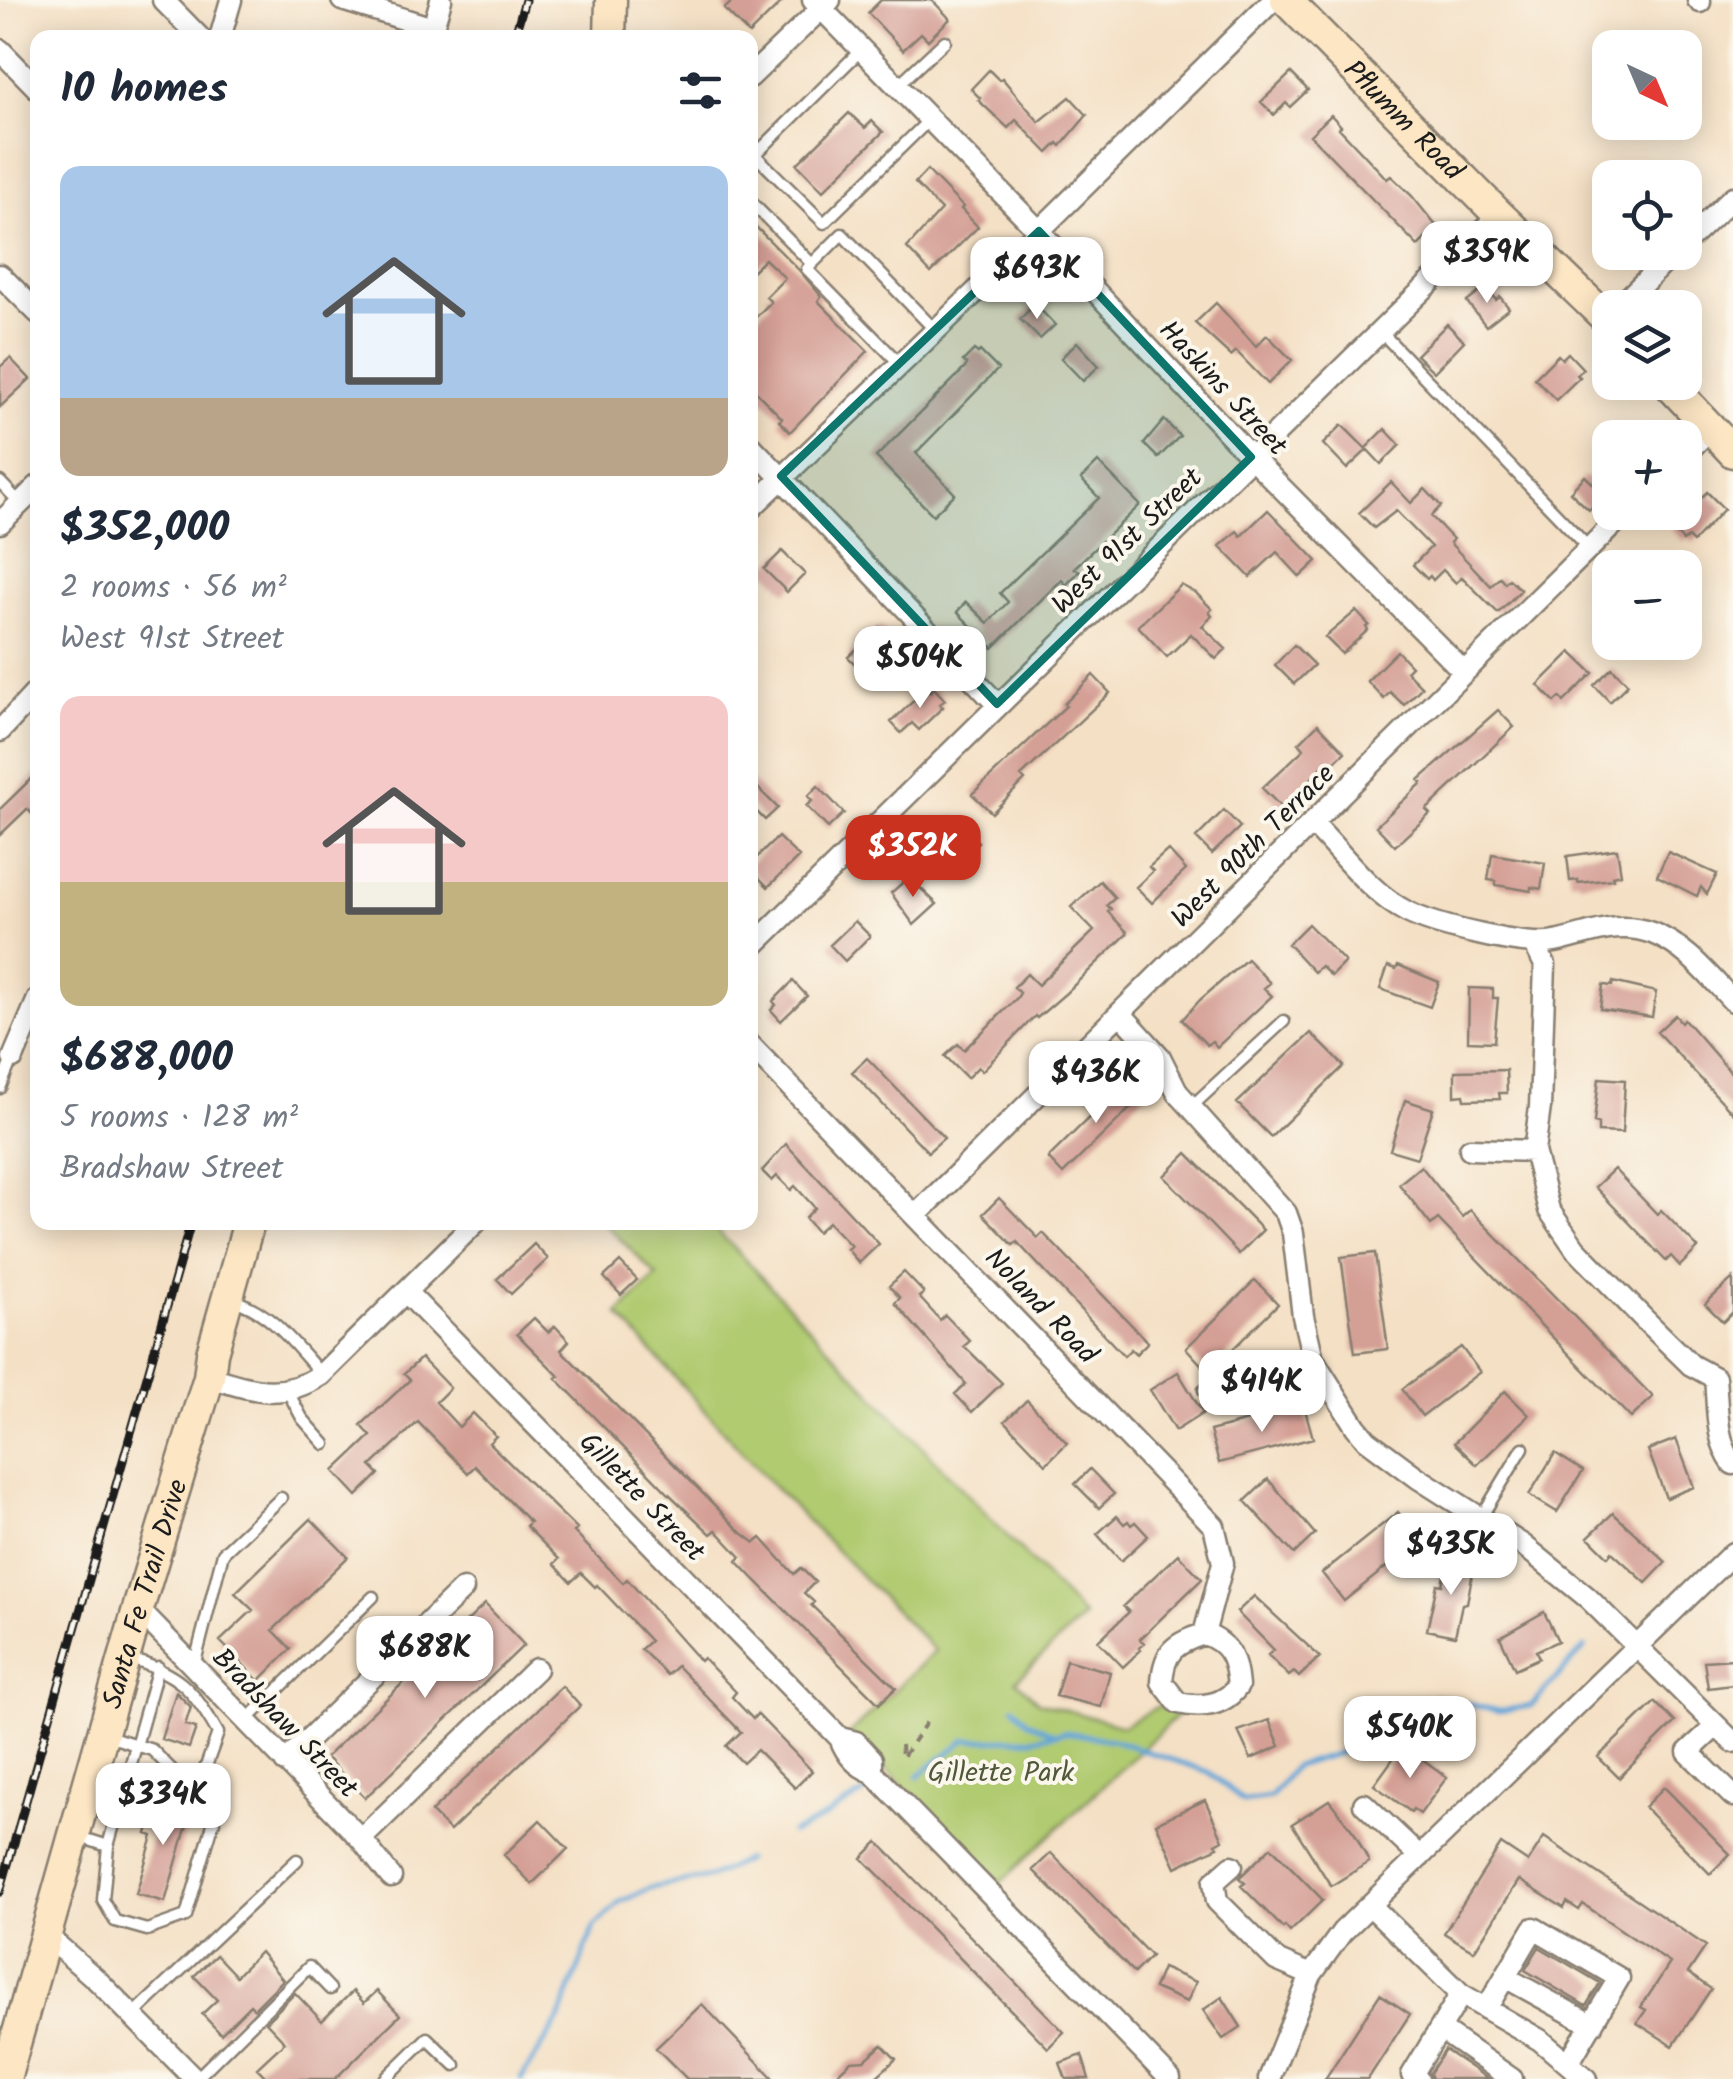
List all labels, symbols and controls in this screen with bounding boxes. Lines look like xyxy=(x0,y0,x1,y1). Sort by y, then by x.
north arrow xyxy=(1592,30,1702,140)
map controls xyxy=(1592,30,1702,660)
street label: Pflumm Road xyxy=(1332,50,1474,193)
text: 10 homes xyxy=(60,57,228,124)
icon: filters xyxy=(673,63,728,118)
button: locate xyxy=(1592,160,1702,270)
pin: $359K xyxy=(1417,221,1557,306)
text: $359K xyxy=(1443,228,1531,279)
icon: home xyxy=(304,231,484,411)
pin: $693K xyxy=(967,237,1107,322)
text: $693K xyxy=(992,244,1082,295)
button: layers xyxy=(1592,290,1702,400)
street label: Haskins Street xyxy=(1147,310,1298,468)
button: + xyxy=(1592,420,1702,530)
street label: West 91st Street xyxy=(1042,457,1215,626)
text: $352,000 xyxy=(60,496,229,563)
button: − xyxy=(1592,550,1702,660)
text: 2 rooms · 56 m² xyxy=(60,563,287,614)
text: West 91st Street xyxy=(60,614,284,665)
pin: $504K xyxy=(850,626,990,711)
text: $504K xyxy=(876,633,964,684)
street label: West 90th Terrace xyxy=(1161,754,1347,940)
icon: home xyxy=(304,761,484,941)
pin: $352K xyxy=(843,815,983,900)
text: $352K xyxy=(868,822,958,873)
text: $688,000 xyxy=(60,1026,233,1093)
pin: $436K xyxy=(1026,1041,1166,1126)
text: $436K xyxy=(1051,1048,1141,1099)
text: 5 rooms · 128 m² xyxy=(60,1093,298,1144)
text: Bradshaw Street xyxy=(60,1144,283,1195)
street label: Noland Road xyxy=(973,1238,1108,1376)
pin: $414K xyxy=(1192,1350,1332,1435)
text: $414K xyxy=(1221,1357,1303,1408)
street label: Gillette Street xyxy=(567,1422,716,1574)
street label: Santa Fe Trail Drive xyxy=(91,1473,202,1714)
pin: $435K xyxy=(1381,1513,1521,1598)
text: $435K xyxy=(1406,1520,1496,1571)
pin: $688K xyxy=(355,1616,495,1701)
text: $688K xyxy=(378,1623,472,1674)
street label: Bradshaw Street xyxy=(200,1638,369,1810)
pin: $540K xyxy=(1340,1696,1480,1781)
text: $540K xyxy=(1366,1703,1454,1754)
park label: Gillette Park xyxy=(928,1751,1075,1796)
pin: $334K xyxy=(93,1763,233,1848)
text: $334K xyxy=(118,1770,208,1821)

